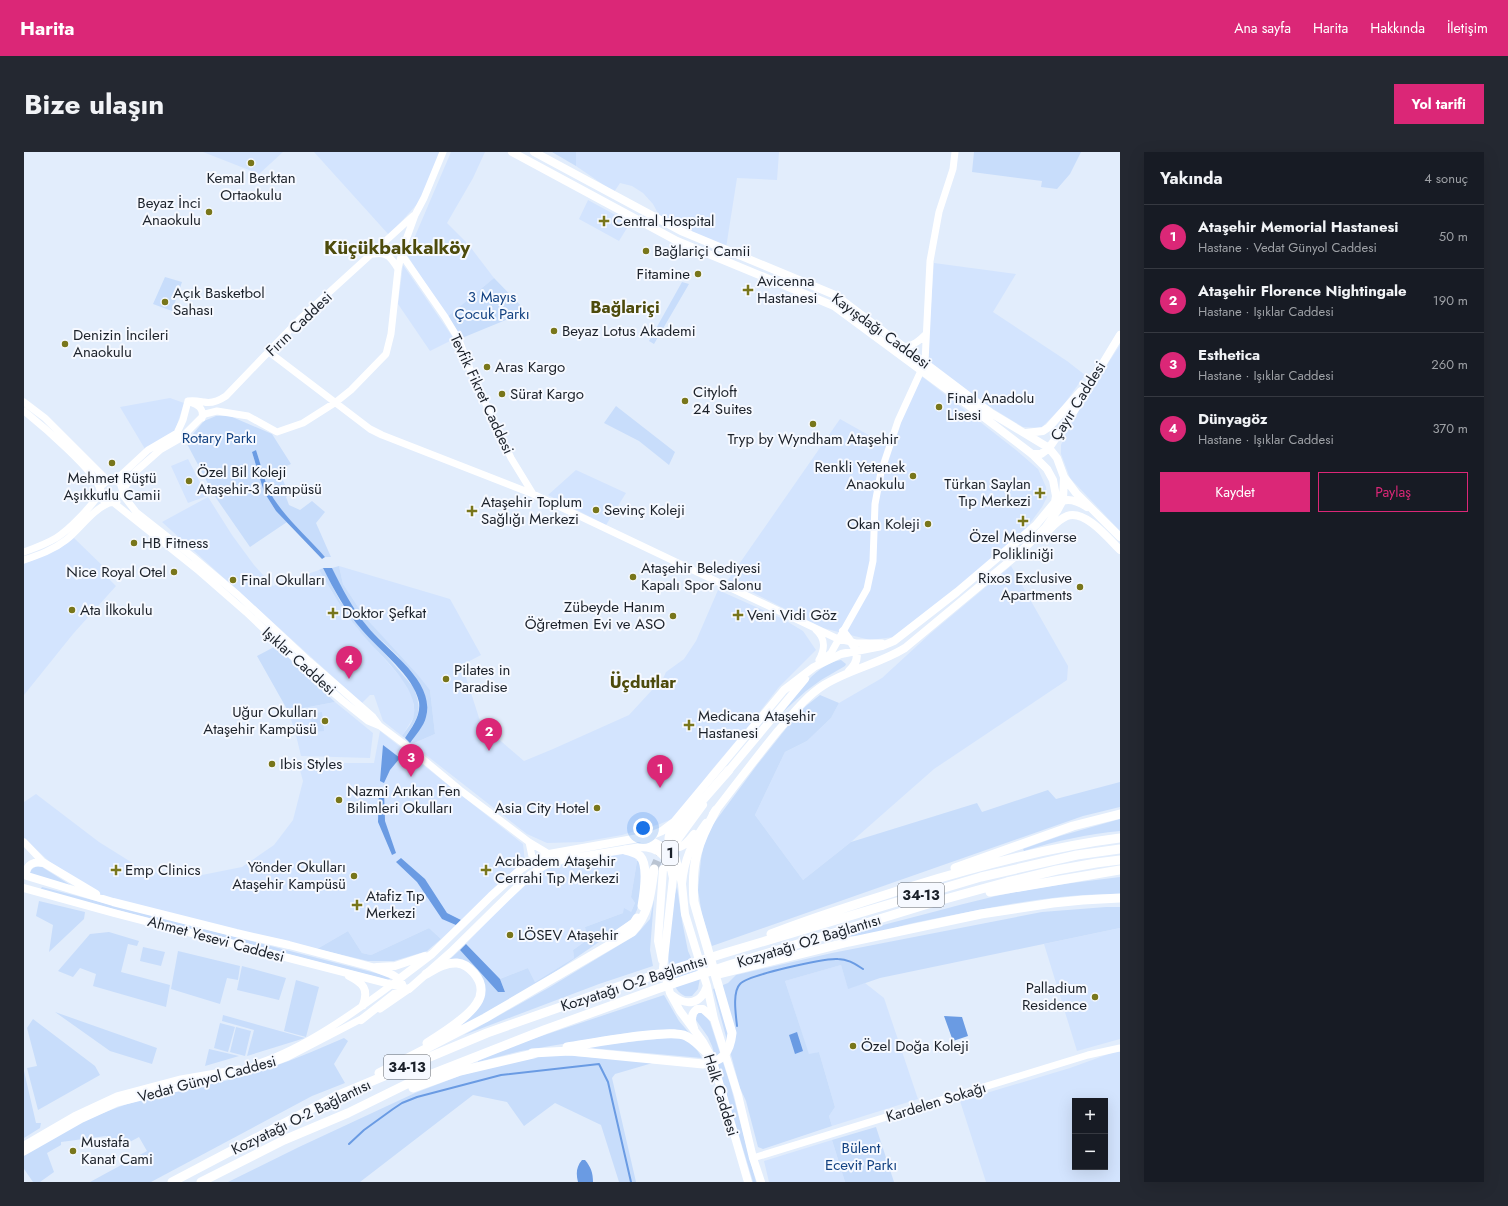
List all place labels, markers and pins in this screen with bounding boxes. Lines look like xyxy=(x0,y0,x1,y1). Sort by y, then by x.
marker: Kemal Berktan Ortaokulu xyxy=(246,158,256,168)
place label: Kemal Berktan Ortaokulu xyxy=(206,167,296,206)
place label: Beyaz İnci Anaokulu xyxy=(137,192,201,231)
marker: Beyaz İnci Anaokulu xyxy=(204,207,214,217)
place label: Central Hospital xyxy=(613,210,714,232)
marker: Central Hospital xyxy=(598,215,610,227)
place label: Bağlariçi Camii xyxy=(654,240,750,262)
marker: Bağlariçi Camii xyxy=(641,246,651,256)
place label: Fitamine xyxy=(637,263,690,285)
marker: Fitamine xyxy=(693,269,703,279)
place label: Avicenna Hastanesi xyxy=(757,270,817,309)
place label: Açık Basketbol Sahası xyxy=(173,282,265,321)
marker: Avicenna Hastanesi xyxy=(742,284,754,296)
marker: Açık Basketbol Sahası xyxy=(160,297,170,307)
place label: Beyaz Lotus Akademi xyxy=(562,320,696,342)
place label: Denizin İncileri Anaokulu xyxy=(73,324,169,363)
marker: Beyaz Lotus Akademi xyxy=(549,326,559,336)
marker: Denizin İncileri Anaokulu xyxy=(60,339,70,349)
place label: Aras Kargo xyxy=(495,356,565,378)
marker: Aras Kargo xyxy=(482,362,492,372)
place label: Cityloft 24 Suites xyxy=(693,381,752,420)
place label: Sürat Kargo xyxy=(510,383,584,405)
place label: Final Anadolu Lisesi xyxy=(947,387,1035,426)
marker: Sürat Kargo xyxy=(497,389,507,399)
marker: Cityloft 24 Suites xyxy=(680,396,690,406)
marker: Final Anadolu Lisesi xyxy=(934,402,944,412)
marker: Tryp by Wyndham Ataşehir xyxy=(808,419,818,429)
place label: Tryp by Wyndham Ataşehir xyxy=(727,428,899,450)
place label: Renkli Yetenek Anaokulu xyxy=(814,456,905,495)
marker: Mehmet Rüştü Aşıkkutlu Camii xyxy=(107,458,117,468)
place label: Özel Bil Koleji Ataşehir-3 Kampüsü xyxy=(197,461,322,500)
place label: Mehmet Rüştü Aşıkkutlu Camii xyxy=(63,467,161,506)
marker: Renkli Yetenek Anaokulu xyxy=(908,471,918,481)
place label: Türkan Saylan Tıp Merkezi xyxy=(944,473,1031,512)
marker: Özel Bil Koleji Ataşehir-3 Kampüsü xyxy=(184,476,194,486)
marker: Türkan Saylan Tıp Merkezi xyxy=(1034,487,1046,499)
place label: Ataşehir Toplum Sağlığı Merkezi xyxy=(481,491,582,530)
place label: Sevinç Koleji xyxy=(604,499,685,521)
marker: Ataşehir Toplum Sağlığı Merkezi xyxy=(466,505,478,517)
marker: Sevinç Koleji xyxy=(591,505,601,515)
place label: Okan Koleji xyxy=(847,513,920,535)
marker: Özel Medinverse Polikliniği xyxy=(1017,515,1029,527)
marker: Okan Koleji xyxy=(923,519,933,529)
place label: Özel Medinverse Polikliniği xyxy=(969,526,1077,565)
place label: HB Fitness xyxy=(142,532,208,554)
marker: HB Fitness xyxy=(129,538,139,548)
place label: Ataşehir Belediyesi Kapalı Spor Salonu xyxy=(641,557,762,596)
place label: Nice Royal Otel xyxy=(66,561,166,583)
marker: Nice Royal Otel xyxy=(169,567,179,577)
place label: Rixos Exclusive Apartments xyxy=(978,567,1072,606)
place label: Final Okulları xyxy=(241,569,325,591)
marker: Ataşehir Belediyesi Kapalı Spor Salonu xyxy=(628,572,638,582)
marker: Final Okulları xyxy=(228,575,238,585)
marker: Rixos Exclusive Apartments xyxy=(1075,582,1085,592)
place label: Zübeyde Hanım Öğretmen Evi ve ASO xyxy=(525,596,665,635)
place label: Ata İlkokulu xyxy=(80,599,153,621)
place label: Doktor Şefkat xyxy=(342,602,426,624)
place label: Veni Vidi Göz xyxy=(747,604,837,626)
marker: Ata İlkokulu xyxy=(67,605,77,615)
marker: Doktor Şefkat xyxy=(327,607,339,619)
marker: Veni Vidi Göz xyxy=(732,609,744,621)
marker: Zübeyde Hanım Öğretmen Evi ve ASO xyxy=(668,611,678,621)
pin: 4 xyxy=(336,646,362,679)
place label: Pilates in Paradise xyxy=(454,659,510,698)
marker: Pilates in Paradise xyxy=(441,674,451,684)
place label: Uğur Okulları Ataşehir Kampüsü xyxy=(203,701,317,740)
place label: Medicana Ataşehir Hastanesi xyxy=(698,705,817,744)
marker: Uğur Okulları Ataşehir Kampüsü xyxy=(320,716,330,726)
pin: 2 xyxy=(476,718,502,751)
marker: Medicana Ataşehir Hastanesi xyxy=(683,719,695,731)
pin: 3 xyxy=(398,744,424,777)
place label: Ibis Styles xyxy=(280,753,342,775)
pin: 1 xyxy=(647,755,673,788)
marker: Ibis Styles xyxy=(267,759,277,769)
place label: Nazmi Arıkan Fen Bilimleri Okulları xyxy=(347,780,461,819)
marker: Nazmi Arıkan Fen Bilimleri Okulları xyxy=(334,795,344,805)
place label: Asia City Hotel xyxy=(495,797,589,819)
marker: Asia City Hotel xyxy=(592,803,602,813)
place label: Acıbadem Ataşehir Cerrahi Tıp Merkezi xyxy=(495,850,619,889)
place label: Yönder Okulları Ataşehir Kampüsü xyxy=(232,856,346,895)
place label: Emp Clinics xyxy=(125,859,201,881)
marker: Emp Clinics xyxy=(110,864,122,876)
marker: Acıbadem Ataşehir Cerrahi Tıp Merkezi xyxy=(480,864,492,876)
marker: Yönder Okulları Ataşehir Kampüsü xyxy=(349,871,359,881)
place label: Atafiz Tıp Merkezi xyxy=(366,885,425,924)
marker: Atafiz Tıp Merkezi xyxy=(351,899,363,911)
place label: LÖSEV Ataşehir xyxy=(518,924,619,946)
marker: LÖSEV Ataşehir xyxy=(505,930,515,940)
place label: Palladium Residence xyxy=(1022,977,1087,1016)
marker: Palladium Residence xyxy=(1090,992,1100,1002)
place label: Özel Doğa Koleji xyxy=(861,1035,969,1057)
marker: Özel Doğa Koleji xyxy=(848,1041,858,1051)
place label: Mustafa Kanat Cami xyxy=(81,1131,153,1170)
marker: Mustafa Kanat Cami xyxy=(68,1146,78,1156)

